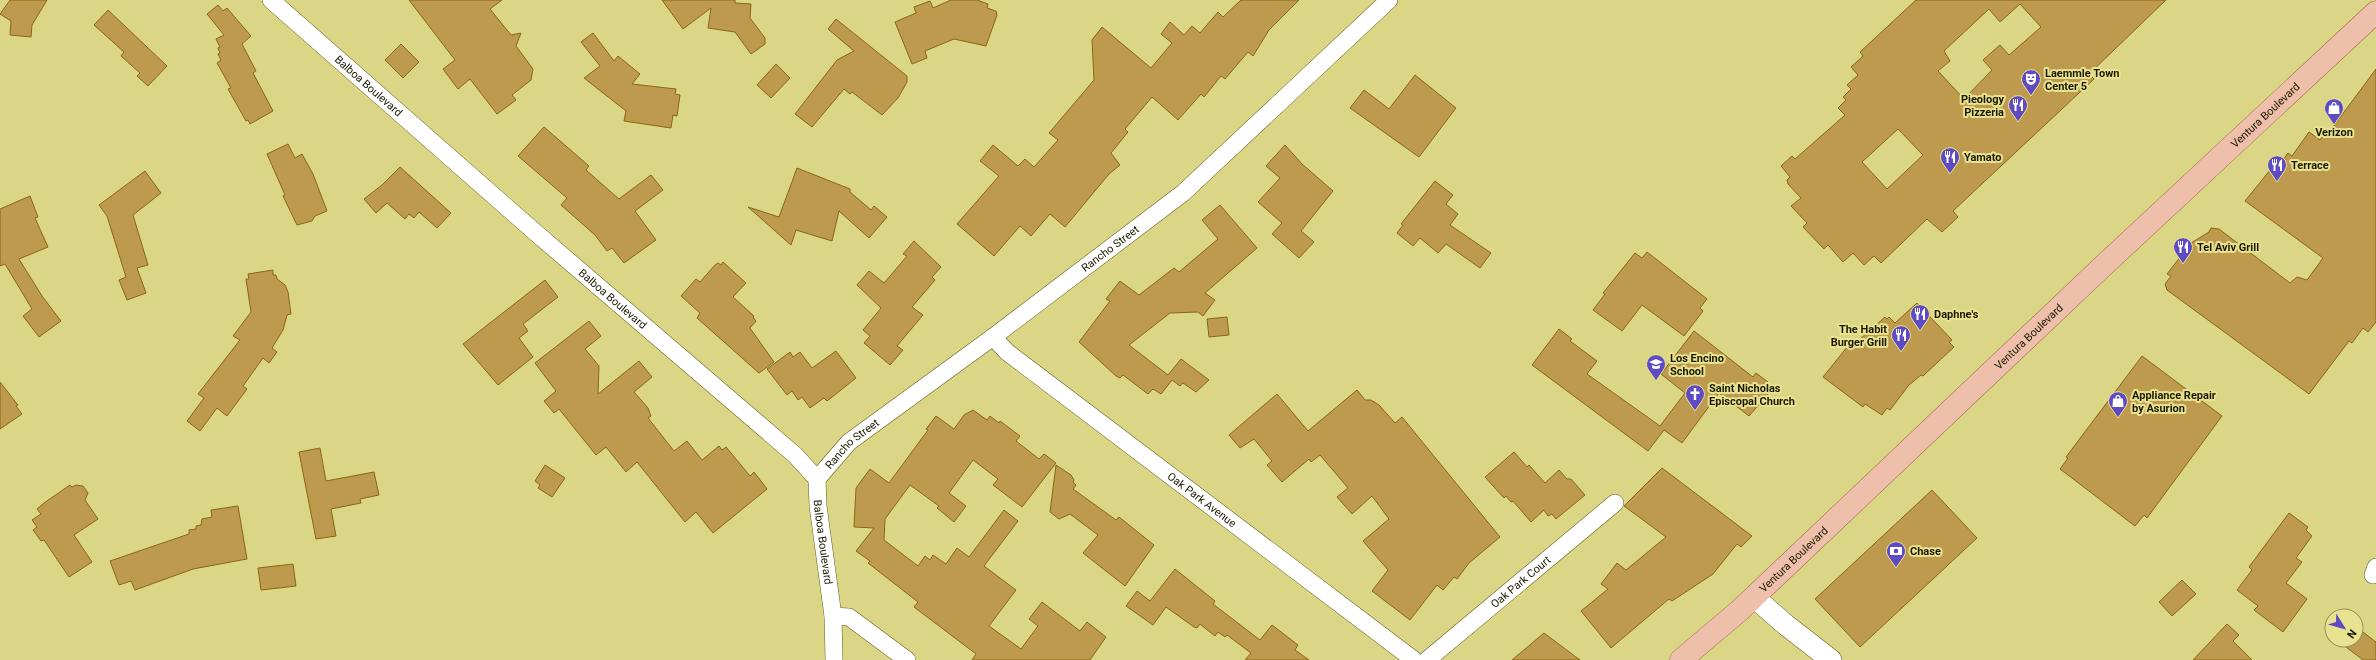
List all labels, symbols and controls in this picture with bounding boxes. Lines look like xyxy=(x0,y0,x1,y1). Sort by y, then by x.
street label: Balboa Boulevard xyxy=(332,53,405,119)
place label: Laemmle Town Center 5 xyxy=(2045,67,2119,93)
theatre icon: Laemmle Town Center 5 xyxy=(2020,68,2042,96)
street label: Ventura Boulevard xyxy=(2228,80,2302,150)
place label: Pieology Pizzeria xyxy=(1961,93,2004,119)
restaurant icon: Pieology Pizzeria xyxy=(2007,94,2029,122)
shop icon: Verizon xyxy=(2323,97,2345,125)
place label: Verizon xyxy=(2315,126,2353,139)
restaurant icon: Yamato xyxy=(1939,146,1961,174)
place label: Yamato xyxy=(1964,151,2002,164)
restaurant icon: Terrace xyxy=(2266,154,2288,182)
place label: Terrace xyxy=(2291,159,2329,172)
street label: Rancho Street xyxy=(1079,222,1142,274)
restaurant icon: Tel Aviv Grill xyxy=(2172,236,2194,264)
place label: Tel Aviv Grill xyxy=(2197,241,2259,254)
street label: Balboa Boulevard xyxy=(576,266,649,332)
street label: Ventura Boulevard xyxy=(1992,301,2066,372)
restaurant icon: Daphne's xyxy=(1909,303,1931,331)
place label: Daphne's xyxy=(1934,308,1979,321)
place label: The Habit Burger Grill xyxy=(1831,323,1887,349)
restaurant icon: The Habit Burger Grill xyxy=(1890,324,1912,352)
place label: Los Encino School xyxy=(1670,352,1724,378)
school or university icon: Los Encino School xyxy=(1645,353,1667,381)
place label: Saint Nicholas Episcopal Church xyxy=(1709,382,1795,408)
church icon: Saint Nicholas Episcopal Church xyxy=(1684,383,1706,411)
place label: Appliance Repair by Asurion xyxy=(2132,389,2216,415)
shop icon: Appliance Repair by Asurion xyxy=(2107,390,2129,418)
street label: Rancho Street xyxy=(822,416,882,471)
street label: Oak Park Avenue xyxy=(1165,469,1239,530)
street label: Balboa Boulevard xyxy=(811,499,835,585)
street label: Ventura Boulevard xyxy=(1757,524,1830,595)
bank icon: Chase xyxy=(1885,540,1907,568)
place label: Chase xyxy=(1910,545,1941,558)
street label: Oak Park Court xyxy=(1488,553,1553,610)
north arrow xyxy=(2324,608,2364,648)
text: N xyxy=(2344,627,2359,641)

